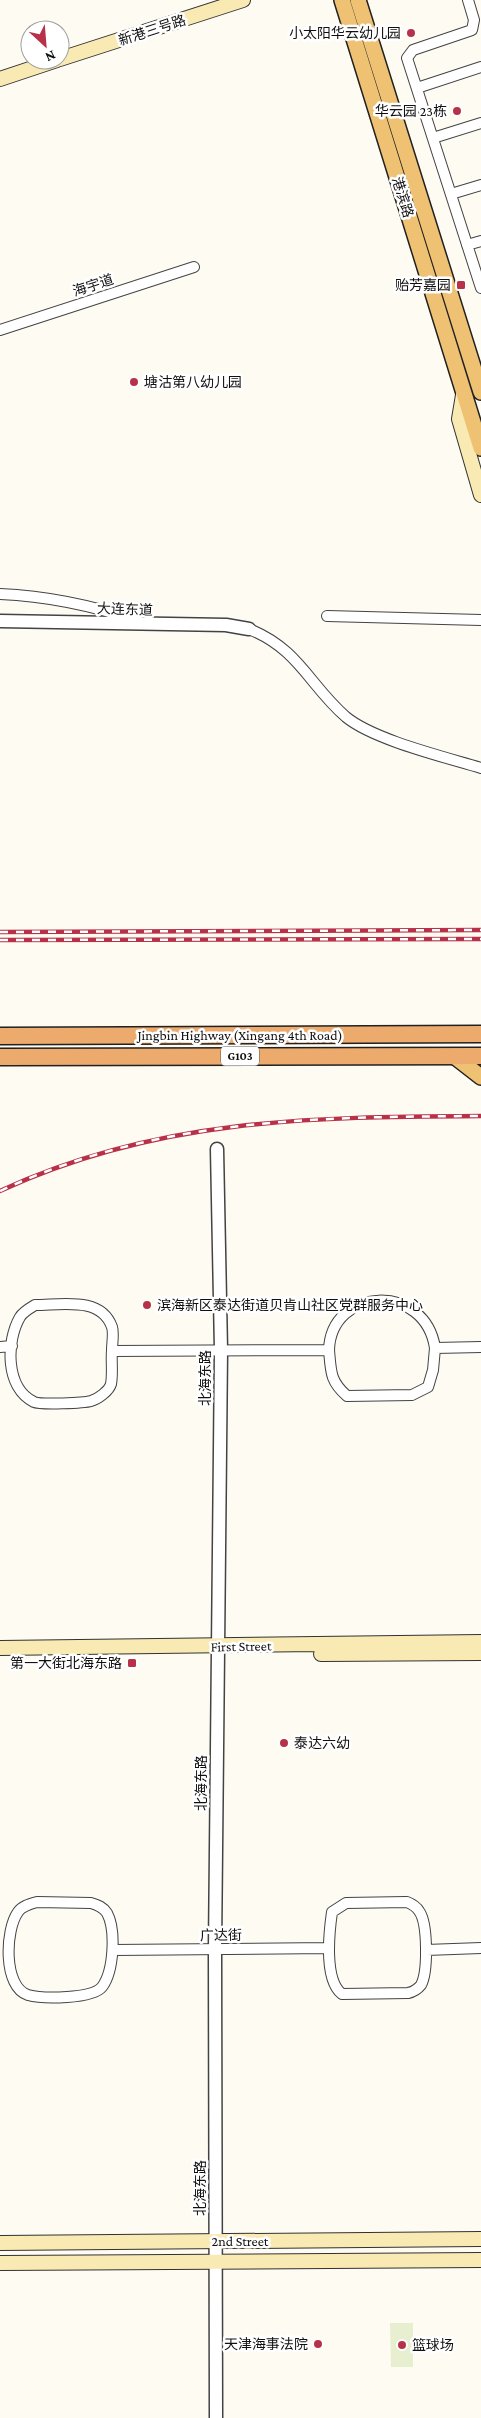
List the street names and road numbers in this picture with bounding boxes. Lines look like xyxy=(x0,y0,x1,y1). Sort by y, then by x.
street label: 新港三号路 xyxy=(116,12,188,48)
street label: 港滨路 xyxy=(389,175,417,219)
street label: 海宇道 xyxy=(71,271,115,299)
street label: 大连东道 xyxy=(97,600,153,618)
street label: Jingbin Highway (Xingang 4th Road) xyxy=(135,1027,343,1044)
road number: G103 xyxy=(221,1046,259,1066)
street label: 北海东路 xyxy=(197,1350,213,1406)
street label: First Street xyxy=(210,1637,272,1655)
street label: 北海东路 xyxy=(193,1755,209,1811)
street label: 广达街 xyxy=(200,1927,242,1943)
street label: 北海东路 xyxy=(192,2160,208,2216)
street label: 2nd Street xyxy=(212,2233,269,2249)

